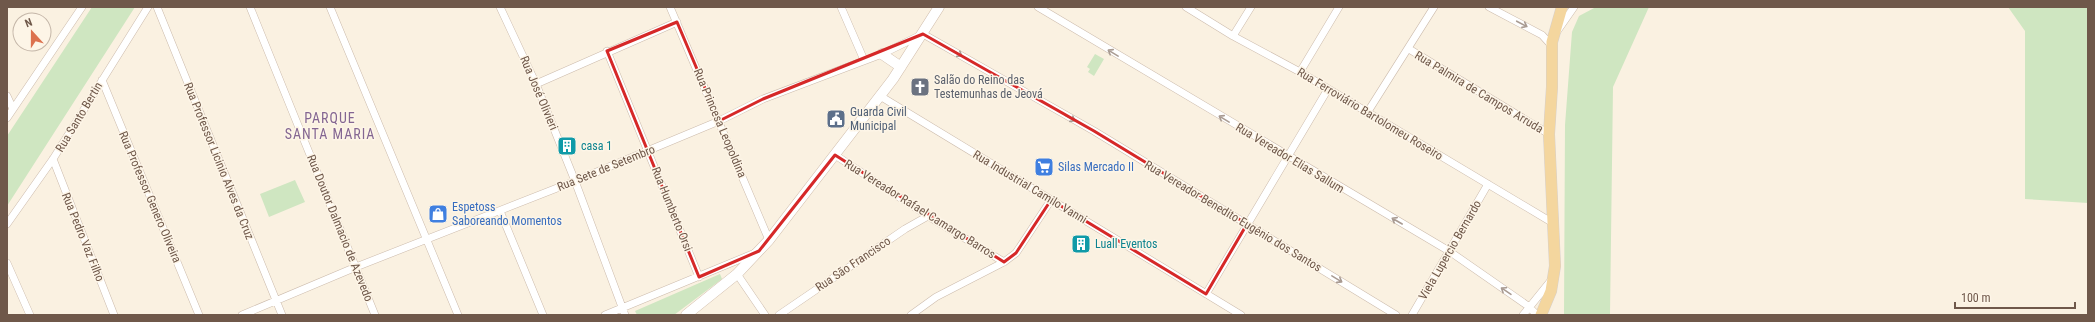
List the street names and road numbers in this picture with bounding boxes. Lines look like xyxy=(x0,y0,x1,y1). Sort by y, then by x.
street label: Rua Palmira de Campos Arruda xyxy=(1412,48,1546,136)
street label: Rua José Olivieri xyxy=(517,54,561,132)
street label: Rua Ferroviário Bartolomeu Roseiro xyxy=(1295,65,1445,163)
street label: Rua Princesa Leopoldina xyxy=(691,66,749,180)
street label: Rua Santo Bertin xyxy=(53,79,105,154)
street label: Rua Professor Licinio Alves da Cruz xyxy=(181,80,257,242)
street label: Rua Vereador Elias Sallum xyxy=(1233,120,1347,196)
street label: Rua Professor Genero Oliveira xyxy=(116,129,184,265)
street label: Rua Sete de Setembro xyxy=(555,142,657,194)
street label: Rua Industrial Camilo Vanni xyxy=(971,147,1089,227)
street label: Rua Doutor Dalmacio de Azevedo xyxy=(304,153,376,303)
street label: Rua Vereador Rafael Camargo Barros xyxy=(842,157,998,261)
street label: Rua Vereador Benedito Eugênio dos Santos xyxy=(1142,157,1324,275)
street label: Rua Humberto Orsi xyxy=(649,165,695,253)
street label: Rua Pedro Vaz Filho xyxy=(59,191,107,283)
street label: Viela Lupercio Bernardo xyxy=(1416,198,1484,302)
street label: Rua São Francisco xyxy=(813,234,893,294)

